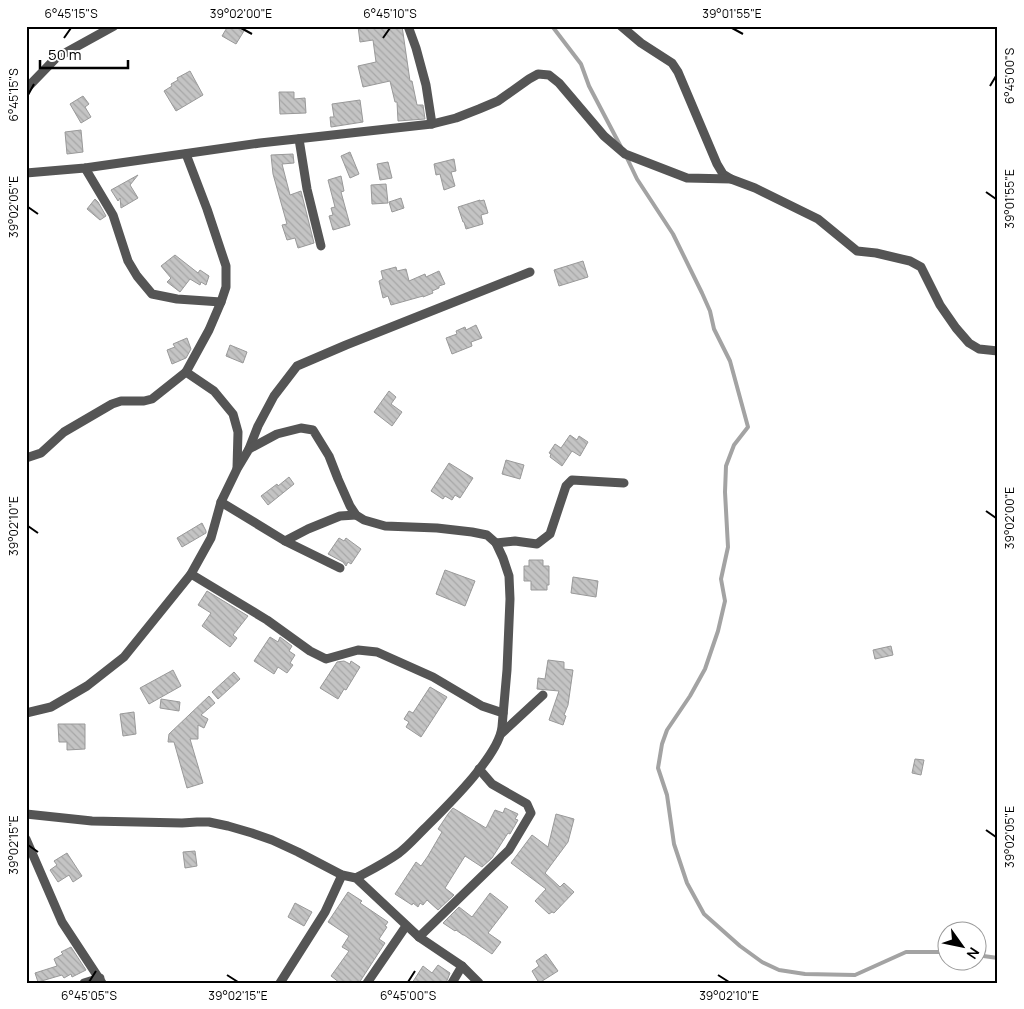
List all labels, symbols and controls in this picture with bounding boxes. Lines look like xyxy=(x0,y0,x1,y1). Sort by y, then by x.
text: 6°45'15"S xyxy=(44,5,98,22)
text: 39°02'00"E xyxy=(210,5,272,22)
text: 6°45'10"S xyxy=(363,5,417,22)
text: 39°01'55"E xyxy=(702,5,762,22)
scale bar xyxy=(40,38,128,70)
text: 50 m xyxy=(48,44,82,65)
text: 6°45'00"S xyxy=(1001,48,1018,104)
text: 6°45'15"S xyxy=(5,68,22,122)
text: 39°01'55"E xyxy=(1001,169,1018,229)
text: 39°02'05"E xyxy=(5,176,22,238)
text: 39°02'00"E xyxy=(1001,487,1018,549)
text: 39°02'10"E xyxy=(5,496,22,556)
text: 39°02'05"E xyxy=(1001,806,1018,868)
text: 39°02'15"E xyxy=(5,815,22,875)
north arrow xyxy=(936,922,986,972)
text: N xyxy=(963,944,984,963)
text: 6°45'05"S xyxy=(61,987,117,1004)
text: 39°02'15"E xyxy=(208,987,268,1004)
text: 6°45'00"S xyxy=(380,987,436,1004)
text: 39°02'10"E xyxy=(699,987,759,1004)

